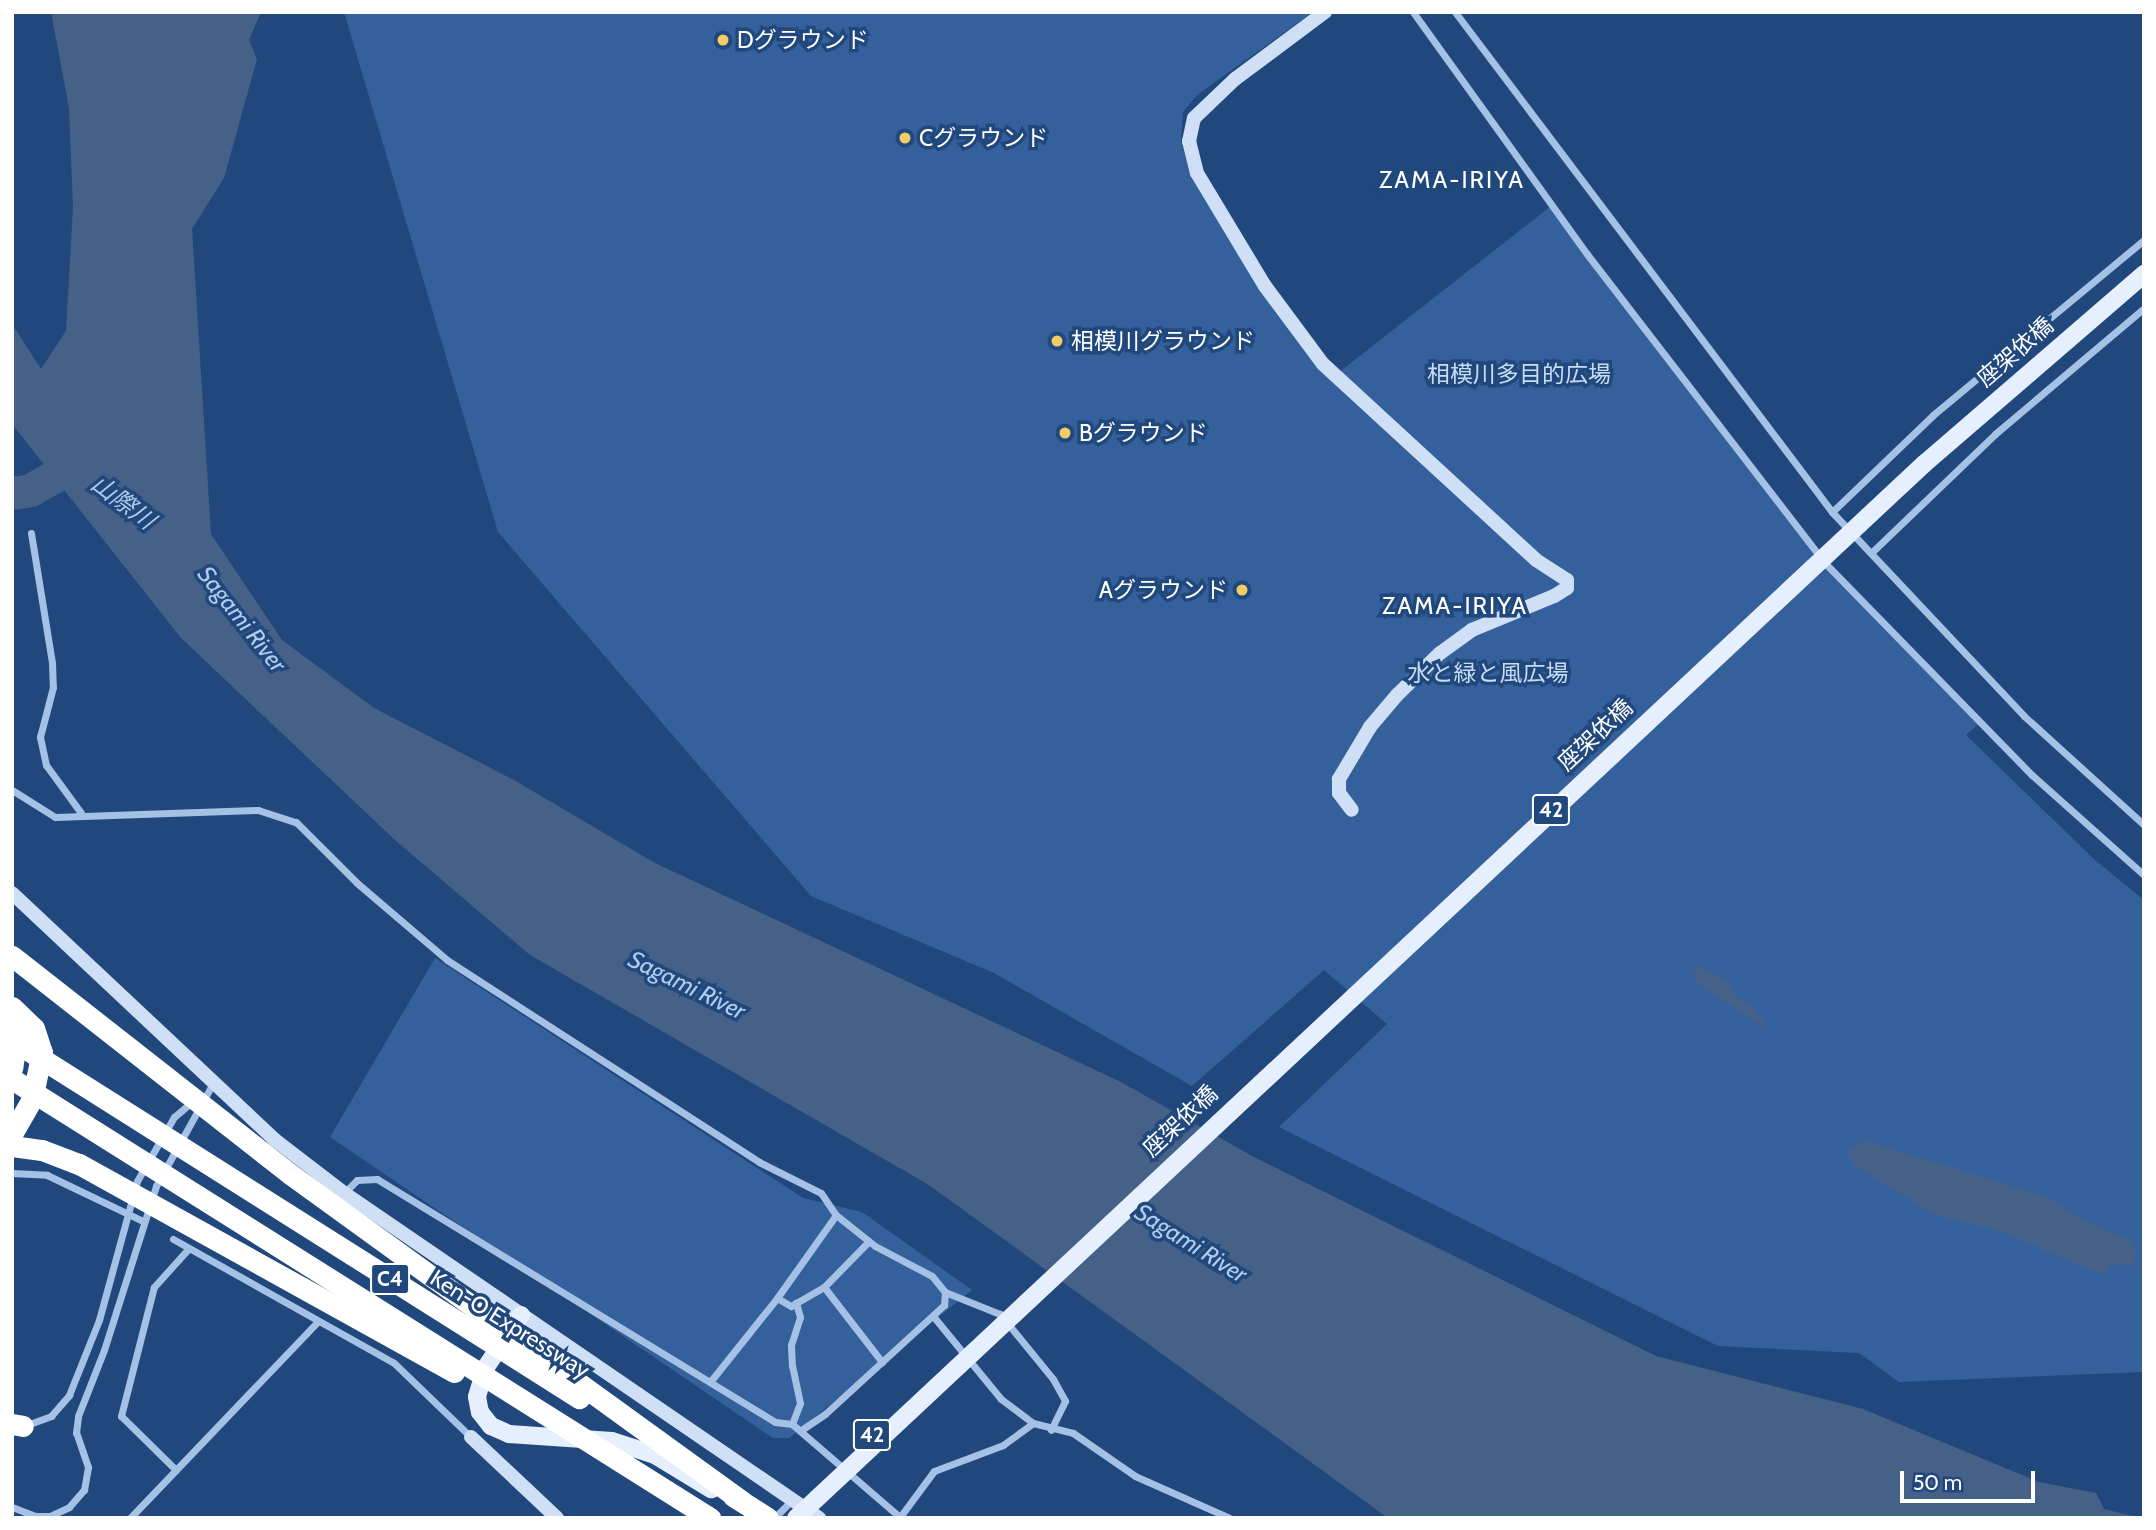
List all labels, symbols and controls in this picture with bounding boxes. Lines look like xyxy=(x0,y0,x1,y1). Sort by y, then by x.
place label: Dグラウンド xyxy=(737,26,869,54)
marker: Dグラウンド xyxy=(715,32,731,48)
place label: Cグラウンド xyxy=(919,124,1048,152)
marker: Cグラウンド xyxy=(897,130,913,146)
district label: ZAMA-IRIYA xyxy=(1380,166,1524,194)
street label: 座架依橋 xyxy=(1971,311,2059,393)
place label: 相模川グラウンド xyxy=(1071,327,1255,355)
marker: 相模川グラウンド xyxy=(1049,333,1065,349)
park label: 相模川多目的広場 xyxy=(1427,360,1611,388)
place label: Bグラウンド xyxy=(1079,419,1208,447)
marker: Bグラウンド xyxy=(1057,425,1073,441)
water label: 山際川 xyxy=(86,469,160,535)
water label: Sagami River xyxy=(192,560,292,678)
place label: Aグラウンド xyxy=(1099,576,1228,604)
marker: Aグラウンド xyxy=(1234,582,1250,598)
district label: ZAMA-IRIYA xyxy=(1383,592,1527,620)
park label: 水と緑と風広場 xyxy=(1408,659,1568,687)
street label: 座架依橋 xyxy=(1552,694,1638,776)
road number: 42 xyxy=(1532,792,1570,828)
water label: Sagami River xyxy=(624,944,750,1026)
street label: 座架依橋 xyxy=(1137,1080,1223,1162)
water label: Sagami River xyxy=(1130,1197,1252,1289)
road number: C4 xyxy=(369,1262,411,1296)
street label: Ken-O Expressway xyxy=(425,1264,595,1384)
road number: 42 xyxy=(853,1418,891,1452)
scale bar xyxy=(1904,1456,2039,1500)
text: 50 m xyxy=(1913,1470,1962,1495)

